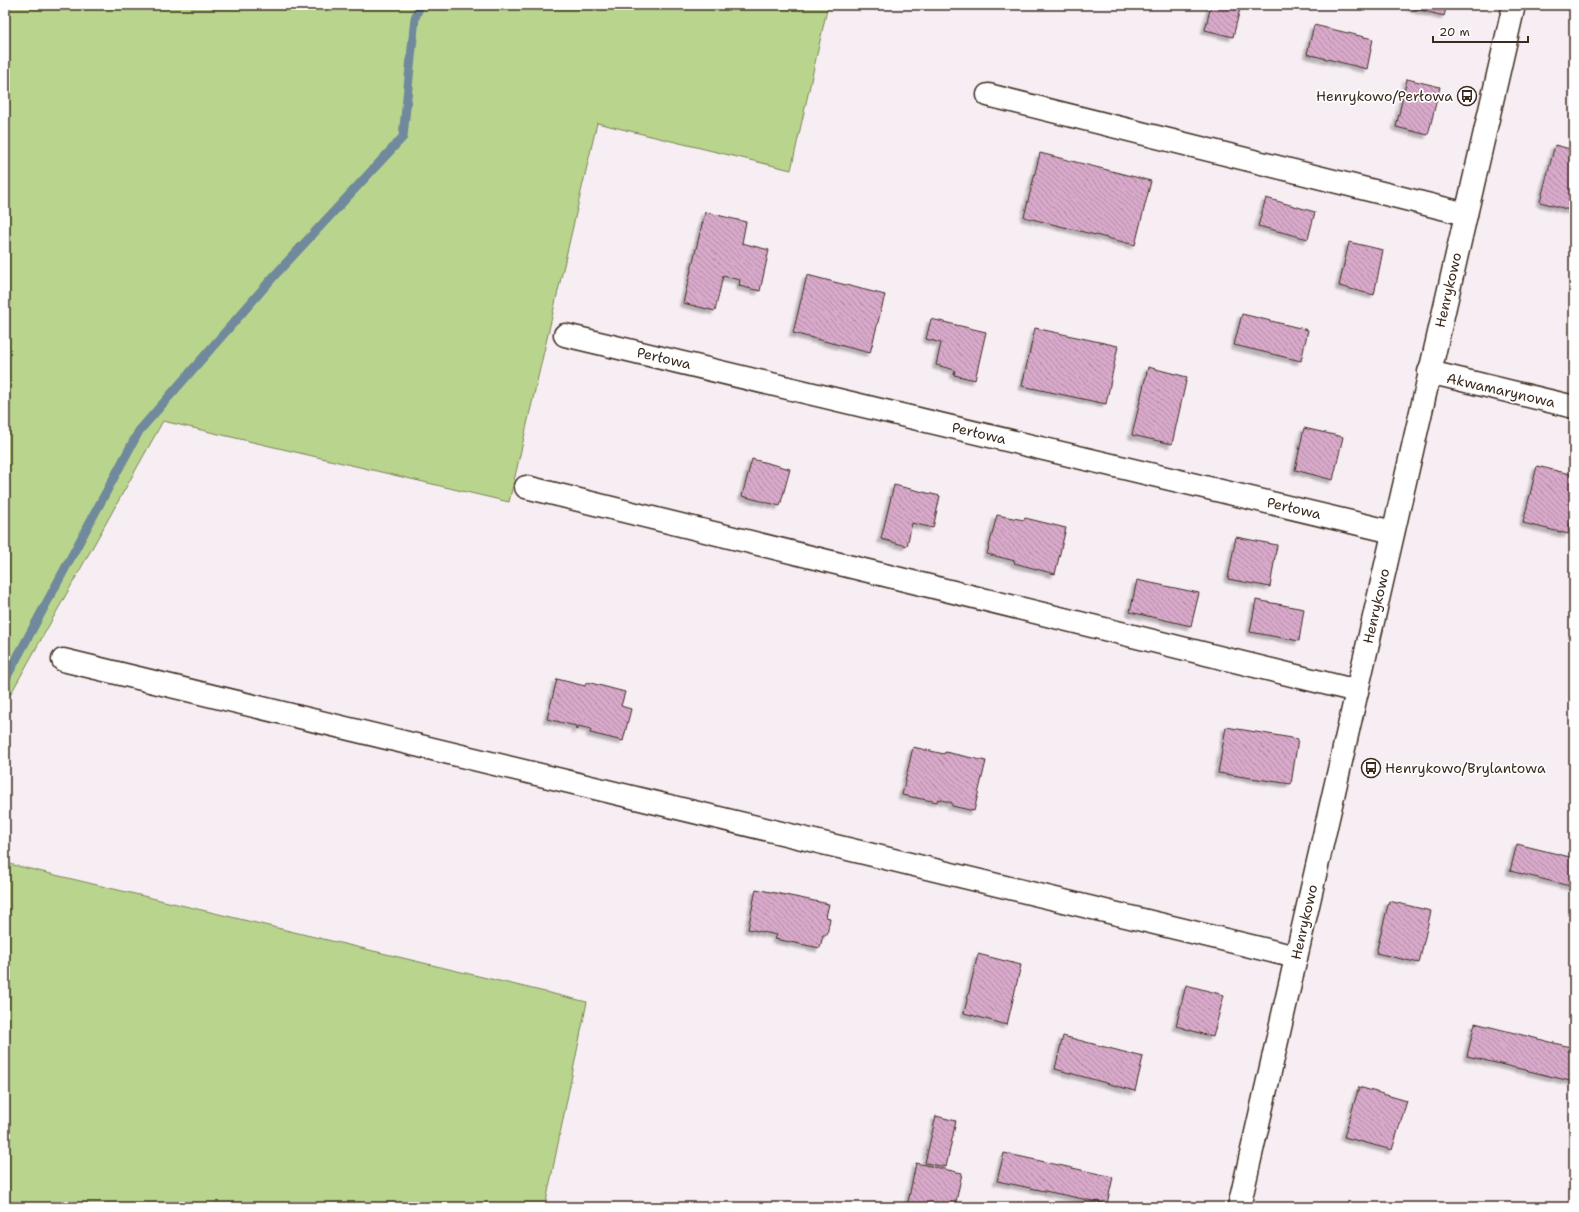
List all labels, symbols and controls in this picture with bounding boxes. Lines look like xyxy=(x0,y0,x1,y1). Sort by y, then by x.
scale bar xyxy=(1433,18,1528,44)
text: 20 m xyxy=(1439,24,1470,40)
bus stop icon: Henrykowo/Perłowa xyxy=(1456,85,1478,107)
place label: Henrykowo/Perłowa xyxy=(1316,87,1453,105)
street label: Henrykowo xyxy=(1431,251,1465,329)
street label: Perłowa xyxy=(635,343,693,373)
street label: Akwamarynowa xyxy=(1445,369,1557,411)
street label: Perłowa xyxy=(950,418,1008,448)
street label: Perłowa xyxy=(1265,493,1323,523)
street label: Henrykowo xyxy=(1359,567,1393,645)
bus stop icon: Henrykowo/Brylantowa xyxy=(1360,757,1382,779)
place label: Henrykowo/Brylantowa xyxy=(1385,759,1546,777)
street label: Henrykowo xyxy=(1287,883,1321,961)

